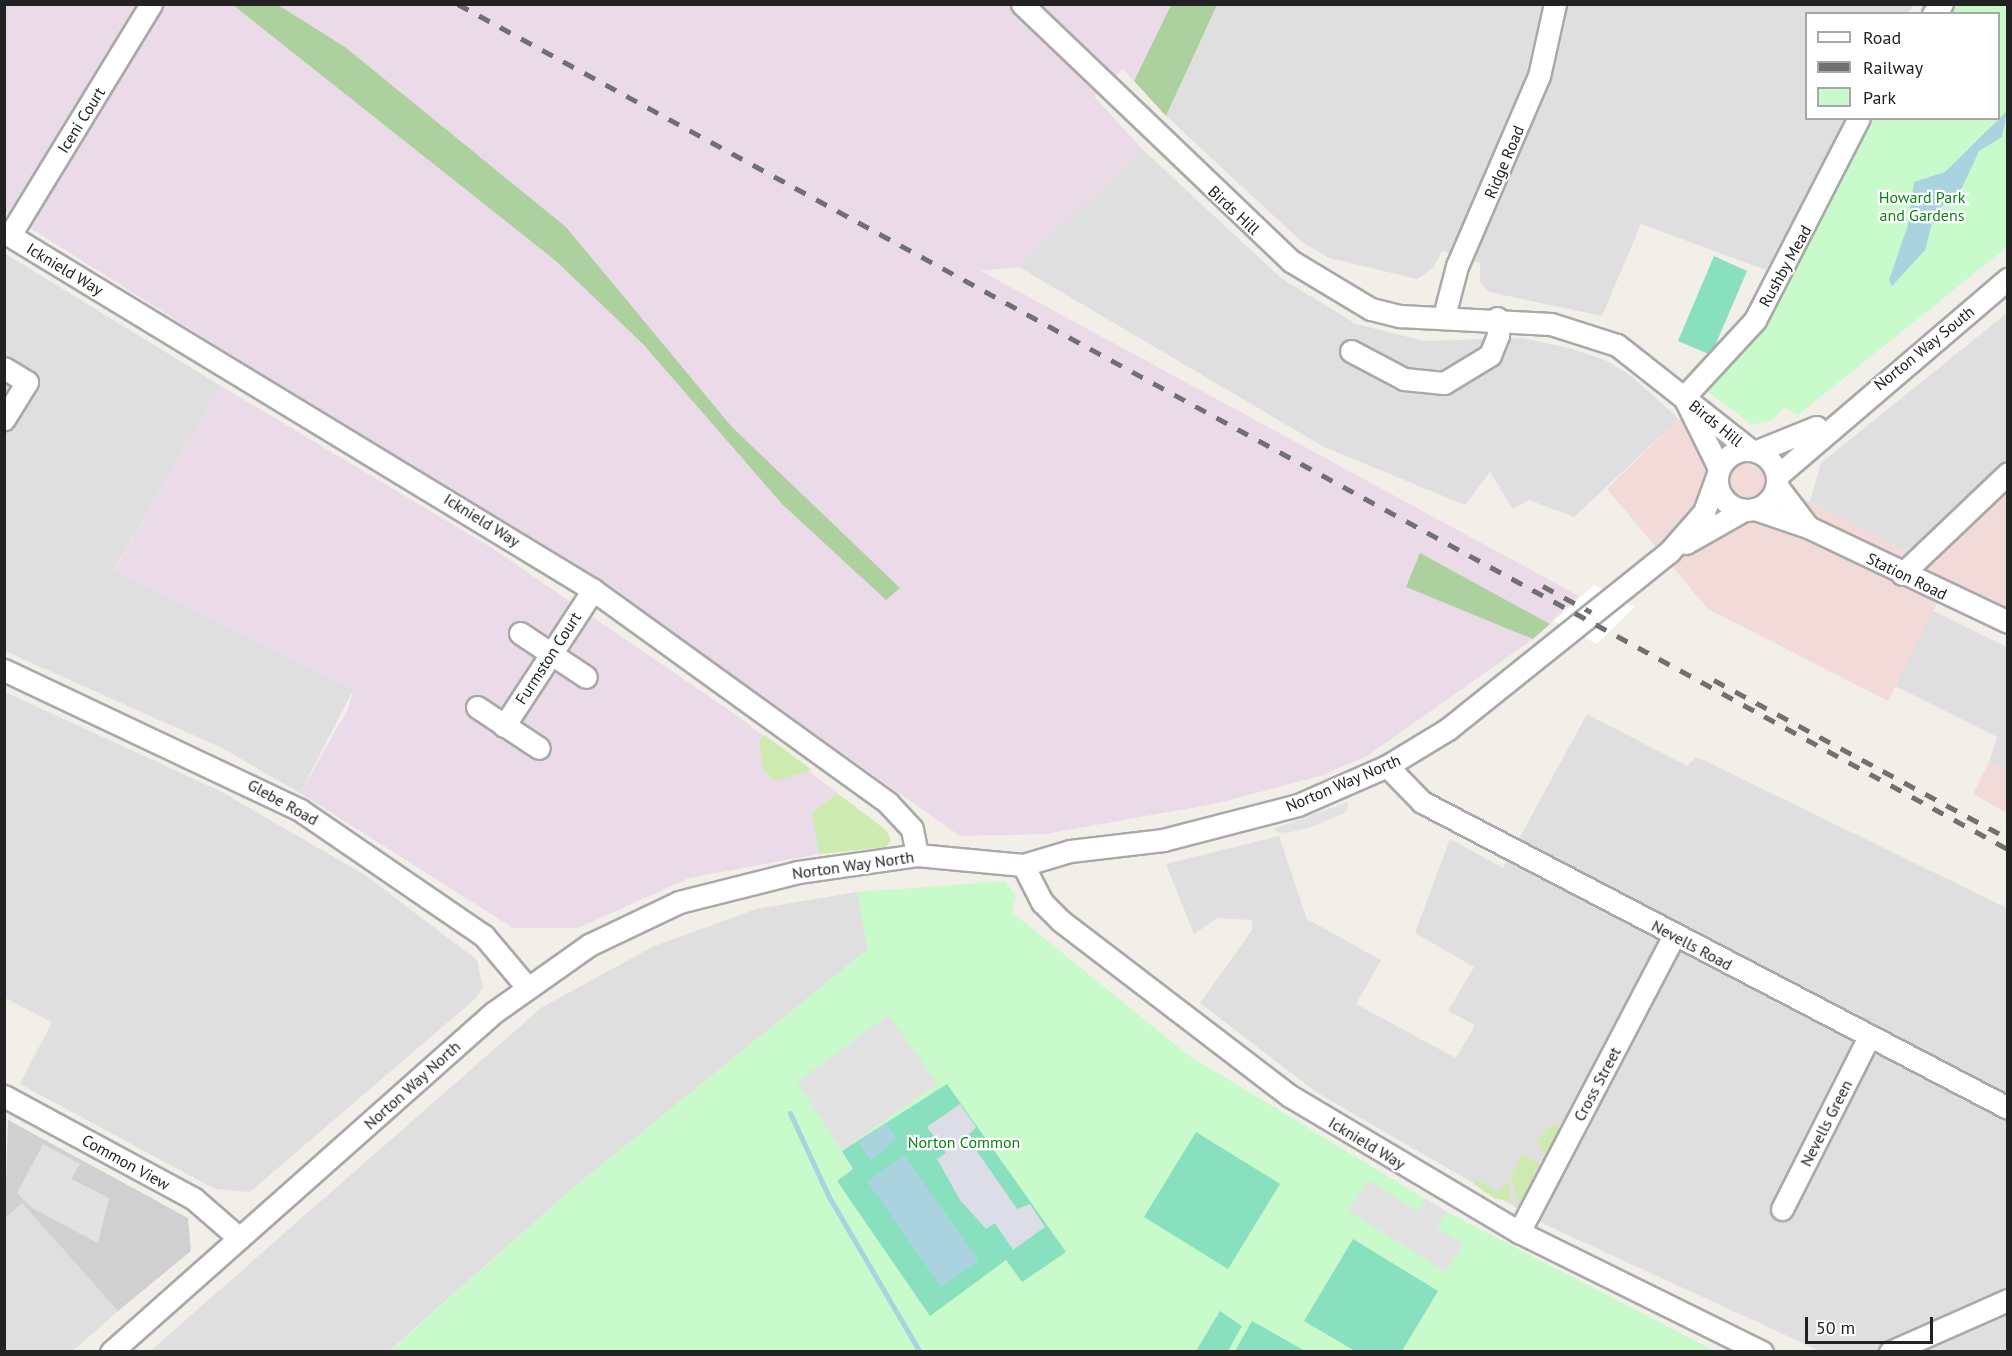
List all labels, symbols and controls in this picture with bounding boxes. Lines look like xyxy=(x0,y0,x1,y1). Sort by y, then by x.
legend xyxy=(1805,12,2000,120)
text: Road xyxy=(1863,26,1901,49)
text: Railway xyxy=(1863,56,1923,79)
street label: Iceni Court xyxy=(53,84,109,156)
text: Park xyxy=(1863,86,1896,109)
street label: Ridge Road xyxy=(1480,123,1528,201)
street label: Birds Hill xyxy=(1204,181,1264,239)
park label: Howard Park and Gardens xyxy=(1879,187,1965,225)
street label: Rushby Mead xyxy=(1755,222,1815,310)
street label: Icknield Way xyxy=(23,239,107,299)
street label: Norton Way South xyxy=(1870,301,1978,395)
street label: Birds Hill xyxy=(1685,396,1747,450)
street label: Icknield Way xyxy=(440,489,524,551)
street label: Station Road xyxy=(1864,548,1950,604)
street label: Furmston Court xyxy=(511,608,585,708)
street label: Norton Way North xyxy=(1282,750,1404,816)
street label: Glebe Road xyxy=(244,775,322,829)
street label: Norton Way North xyxy=(790,847,916,883)
street label: Nevells Road xyxy=(1648,916,1736,974)
street label: Norton Way North xyxy=(360,1036,464,1134)
street label: Cross Street xyxy=(1569,1044,1625,1124)
street label: Nevells Green xyxy=(1796,1076,1856,1170)
street label: Icknield Way xyxy=(1325,1113,1409,1173)
street label: Common View xyxy=(79,1130,173,1194)
park label: Norton Common xyxy=(908,1132,1020,1152)
scale bar xyxy=(1808,1305,1936,1343)
text: 50 m xyxy=(1816,1316,1855,1339)

